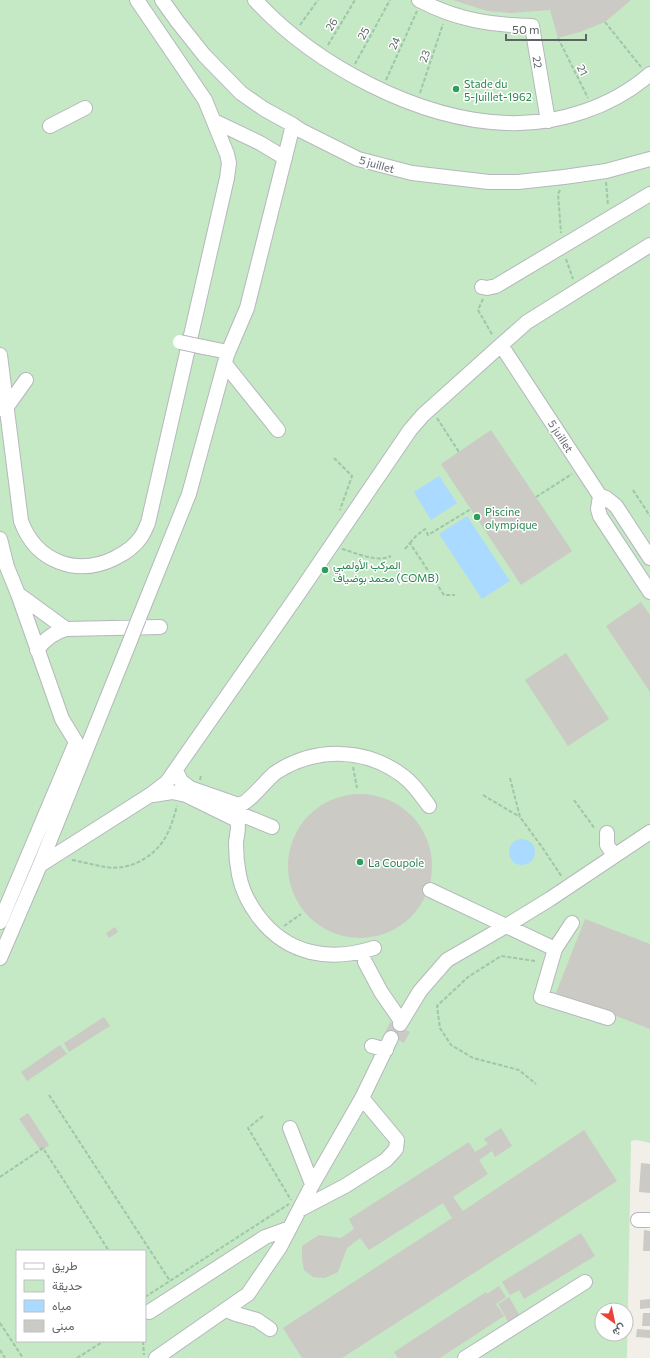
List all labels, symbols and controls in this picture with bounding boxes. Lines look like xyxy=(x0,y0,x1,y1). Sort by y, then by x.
street label: 26 xyxy=(322,15,340,33)
scale bar xyxy=(506,16,586,42)
text: 50 m xyxy=(512,22,540,36)
street label: 25 xyxy=(354,24,372,42)
street label: 24 xyxy=(386,34,403,51)
street label: 23 xyxy=(416,48,432,64)
street label: 22 xyxy=(531,55,545,69)
street label: 21 xyxy=(575,62,591,78)
place label: Stade du 5-Juillet-1962 xyxy=(464,77,532,104)
marker: Stade du 5-Juillet-1962 xyxy=(451,84,461,94)
street label: 5 juillet xyxy=(358,153,397,175)
street label: 5 juillet xyxy=(546,417,577,455)
place label: Piscine olympique xyxy=(485,505,538,531)
marker: Piscine olympique xyxy=(472,512,482,522)
place label: المركب الأولمبي محمد بوضياف (COMB) xyxy=(333,558,439,585)
marker: المركب الأولمبي محمد بوضياف (COMB) xyxy=(320,565,330,575)
place label: La Coupole xyxy=(368,856,424,869)
marker: La Coupole xyxy=(355,857,365,867)
legend xyxy=(16,1250,146,1342)
text: طريق xyxy=(52,1258,78,1274)
text: حديقة xyxy=(52,1278,82,1293)
text: مياه xyxy=(52,1298,71,1313)
north arrow xyxy=(594,1302,634,1342)
text: مبنى xyxy=(52,1318,74,1334)
text: ش xyxy=(610,1321,629,1340)

